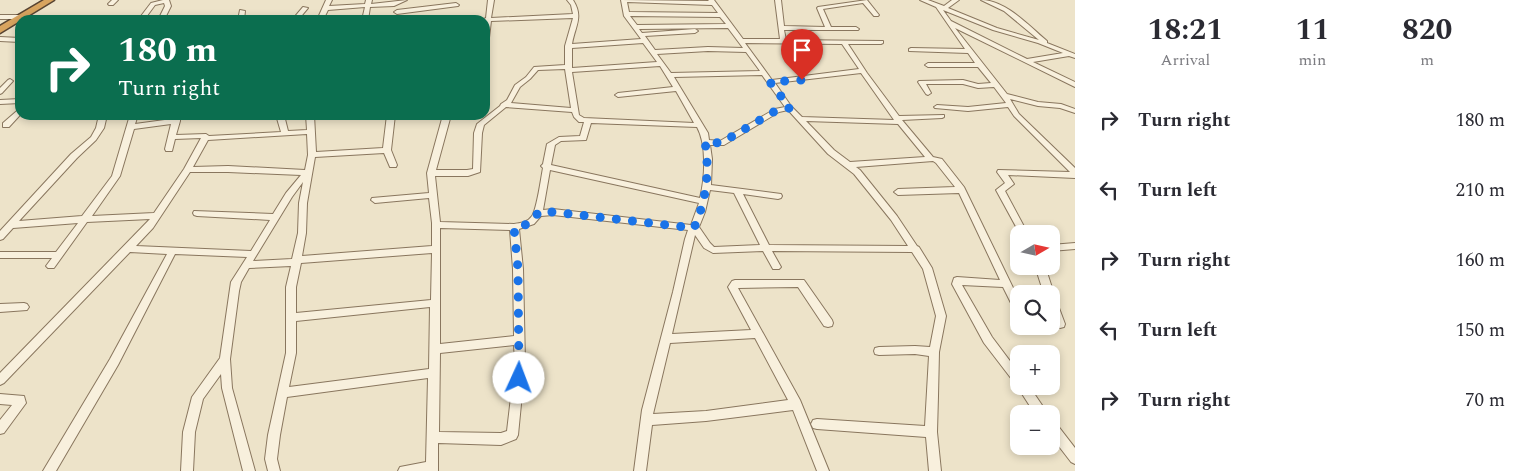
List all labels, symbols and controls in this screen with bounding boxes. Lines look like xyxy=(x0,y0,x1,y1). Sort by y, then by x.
text: 18:21 xyxy=(1148,7,1223,53)
text: 11 xyxy=(1296,7,1329,53)
text: 820 xyxy=(1402,7,1452,53)
text: 180 m xyxy=(118,24,217,77)
pin xyxy=(781,29,823,80)
icon: right xyxy=(35,35,100,100)
icon: arrive xyxy=(788,36,816,64)
text: Arrival xyxy=(1160,48,1210,72)
text: min xyxy=(1298,48,1326,72)
text: m xyxy=(1420,48,1434,72)
text: Turn right xyxy=(118,72,220,105)
icon: right xyxy=(1095,106,1123,134)
text: Turn right xyxy=(1138,106,1231,135)
text: 180 m xyxy=(1455,106,1505,135)
icon: left xyxy=(1095,176,1123,204)
text: Turn left xyxy=(1138,176,1217,205)
text: 210 m xyxy=(1455,176,1505,205)
north arrow xyxy=(1010,225,1060,275)
map controls xyxy=(1010,225,1060,455)
icon: right xyxy=(1095,246,1123,274)
text: Turn right xyxy=(1138,246,1231,275)
text: 160 m xyxy=(1455,246,1505,275)
button: search xyxy=(1010,285,1060,335)
icon: left xyxy=(1095,316,1123,344)
text: Turn left xyxy=(1138,316,1217,345)
text: 150 m xyxy=(1455,316,1505,345)
button: + xyxy=(1010,345,1060,395)
position arrow xyxy=(492,351,544,403)
icon: right xyxy=(1095,386,1123,414)
text: Turn right xyxy=(1138,386,1231,415)
text: 70 m xyxy=(1465,386,1505,415)
button: − xyxy=(1010,405,1060,455)

